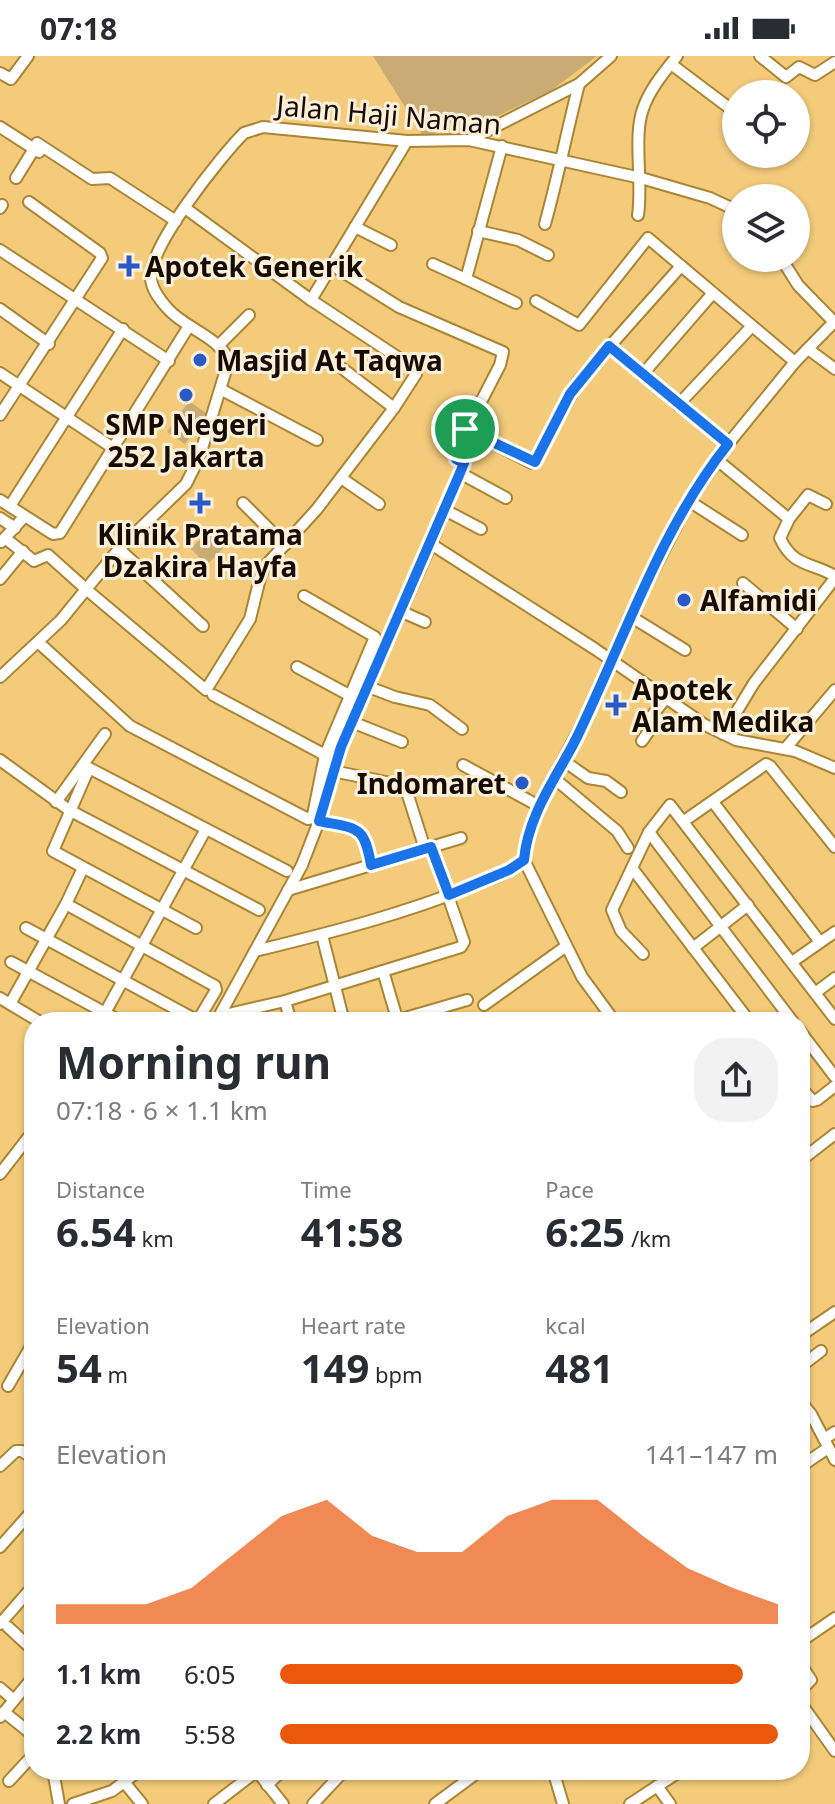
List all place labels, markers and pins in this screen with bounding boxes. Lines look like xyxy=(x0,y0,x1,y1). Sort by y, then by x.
place label: Apotek Generik xyxy=(145,247,364,285)
marker: Apotek Generik xyxy=(120,257,138,275)
place label: Masjid At Taqwa xyxy=(216,341,443,379)
marker: Masjid At Taqwa xyxy=(191,351,209,369)
marker: SMP Negeri 252 Jakarta xyxy=(177,386,195,404)
pin xyxy=(431,395,499,463)
place label: SMP Negeri 252 Jakarta xyxy=(105,405,267,475)
marker: Klinik Pratama Dzakira Hayfa xyxy=(189,492,211,514)
place label: Klinik Pratama Dzakira Hayfa xyxy=(97,515,303,585)
place label: Alfamidi xyxy=(700,581,817,619)
marker: Alfamidi xyxy=(675,591,693,609)
place label: Apotek Alam Medika xyxy=(632,670,814,740)
marker: Apotek Alam Medika xyxy=(607,696,625,714)
place label: Indomaret xyxy=(357,764,506,802)
marker: Indomaret xyxy=(513,774,531,792)

